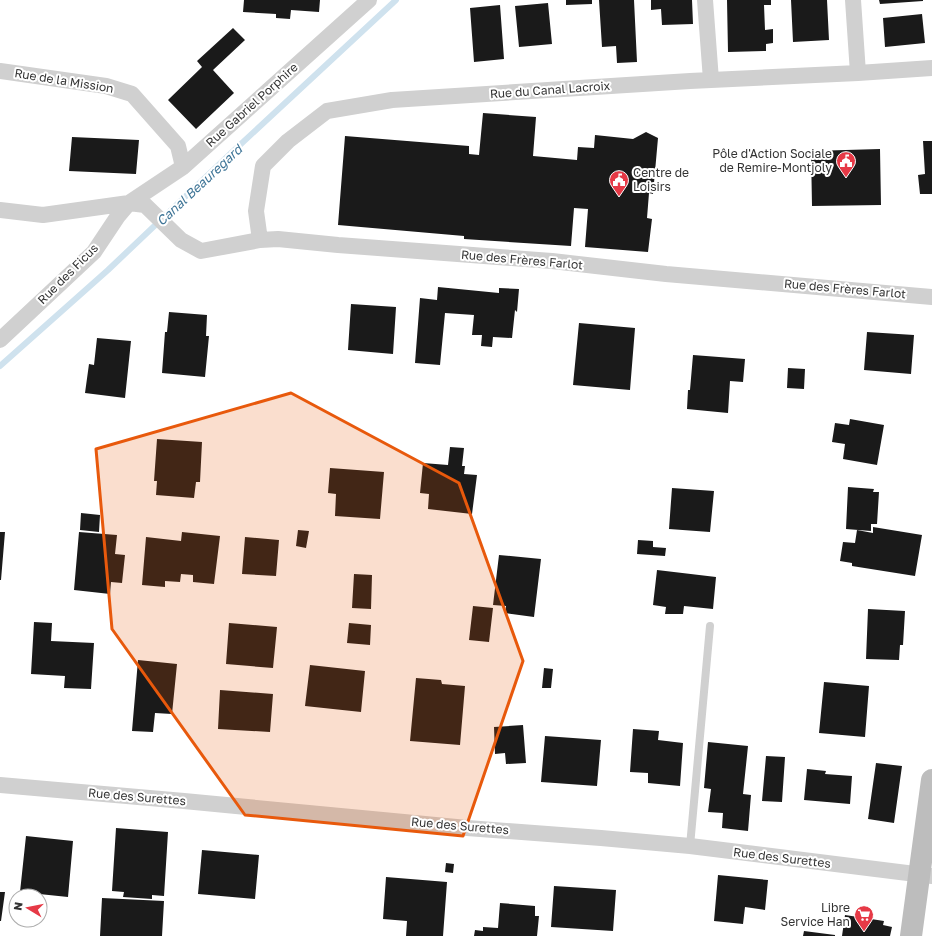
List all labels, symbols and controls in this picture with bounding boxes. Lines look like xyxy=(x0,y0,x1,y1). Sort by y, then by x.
street label: Rue Gabriel Porphire xyxy=(203,59,301,150)
street label: Rue de la Mission xyxy=(13,65,115,96)
street label: Rue du Canal Lacroix xyxy=(489,78,611,101)
water label: Canal Beauregard xyxy=(153,140,247,229)
place label: Pôle d'Action Sociale de Remire-Montjoly xyxy=(712,146,832,175)
public building icon: Pôle d'Action Sociale de Remire-Montjoly xyxy=(835,150,857,178)
place label: Centre de Loisirs xyxy=(633,165,689,194)
public building icon: Centre de Loisirs xyxy=(608,169,630,197)
street label: Rue des Ficus xyxy=(34,240,101,307)
street label: Rue des Frères Farlot xyxy=(460,247,584,272)
street label: Rue des Frères Farlot xyxy=(783,276,907,301)
street label: Rue des Surettes xyxy=(88,785,187,808)
street label: Rue des Surettes xyxy=(411,814,510,837)
street label: Rue des Surettes xyxy=(732,844,832,871)
north arrow xyxy=(8,888,48,928)
place label: Libre Service Han xyxy=(781,900,850,929)
text: N xyxy=(11,901,25,911)
supermarket icon: Libre Service Han xyxy=(853,904,875,932)

